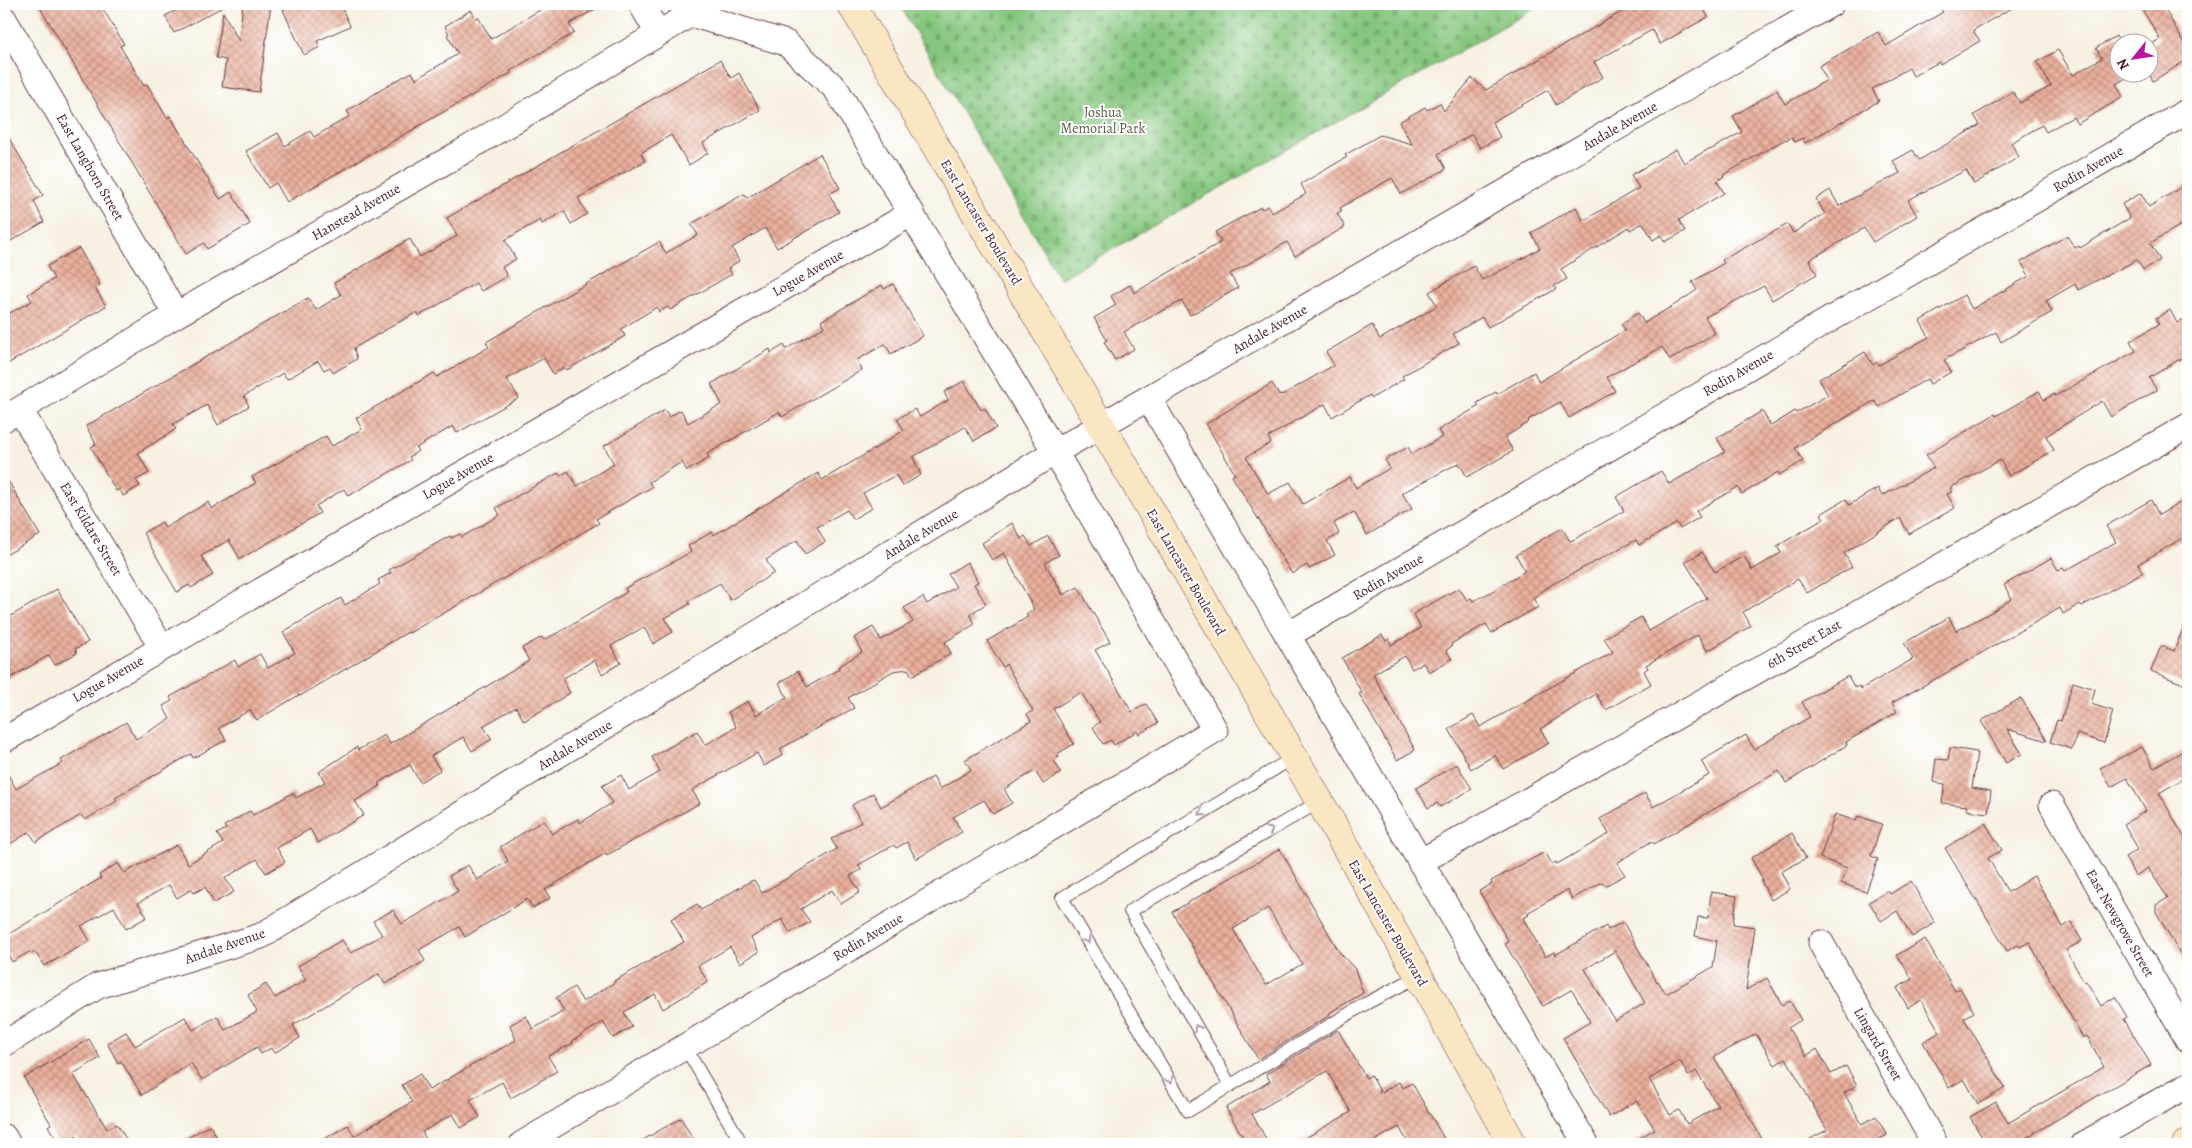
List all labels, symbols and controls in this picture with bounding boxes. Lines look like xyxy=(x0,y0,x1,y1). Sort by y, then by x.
north arrow xyxy=(2110,32,2160,82)
text: N xyxy=(2112,55,2134,73)
street label: Andale Avenue xyxy=(1578,97,1661,156)
park label: Joshua Memorial Park xyxy=(1061,103,1145,138)
street label: East Langhorn Street xyxy=(52,110,129,224)
street label: Rodin Avenue xyxy=(2049,141,2127,197)
street label: East Lancaster Boulevard xyxy=(936,156,1026,289)
street label: Hanstead Avenue xyxy=(308,179,404,245)
street label: Logue Avenue xyxy=(769,245,847,301)
street label: Andale Avenue xyxy=(1228,300,1311,359)
street label: Rodin Avenue xyxy=(1699,345,1777,401)
street label: Logue Avenue xyxy=(419,448,497,504)
street label: East Kildare Street xyxy=(55,478,127,580)
street label: Andale Avenue xyxy=(879,504,962,564)
street label: East Lancaster Boulevard xyxy=(1142,505,1230,639)
street label: Rodin Avenue xyxy=(1349,549,1427,605)
street label: 6th Street East xyxy=(1763,615,1845,673)
street label: Logue Avenue xyxy=(69,651,147,707)
street label: Andale Avenue xyxy=(533,715,616,775)
one-way arrow xyxy=(1198,807,1207,817)
one-way arrow xyxy=(1265,826,1274,836)
street label: East Lancaster Boulevard xyxy=(1344,856,1432,990)
street label: East Newgrove Street xyxy=(2081,866,2159,981)
street label: Rodin Avenue xyxy=(829,909,907,965)
street label: Andale Avenue xyxy=(181,923,268,969)
one-way arrow xyxy=(1081,934,1091,943)
street label: Lingard Street xyxy=(1849,1004,1907,1085)
one-way arrow xyxy=(1193,1024,1203,1033)
one-way arrow xyxy=(1164,1074,1174,1083)

